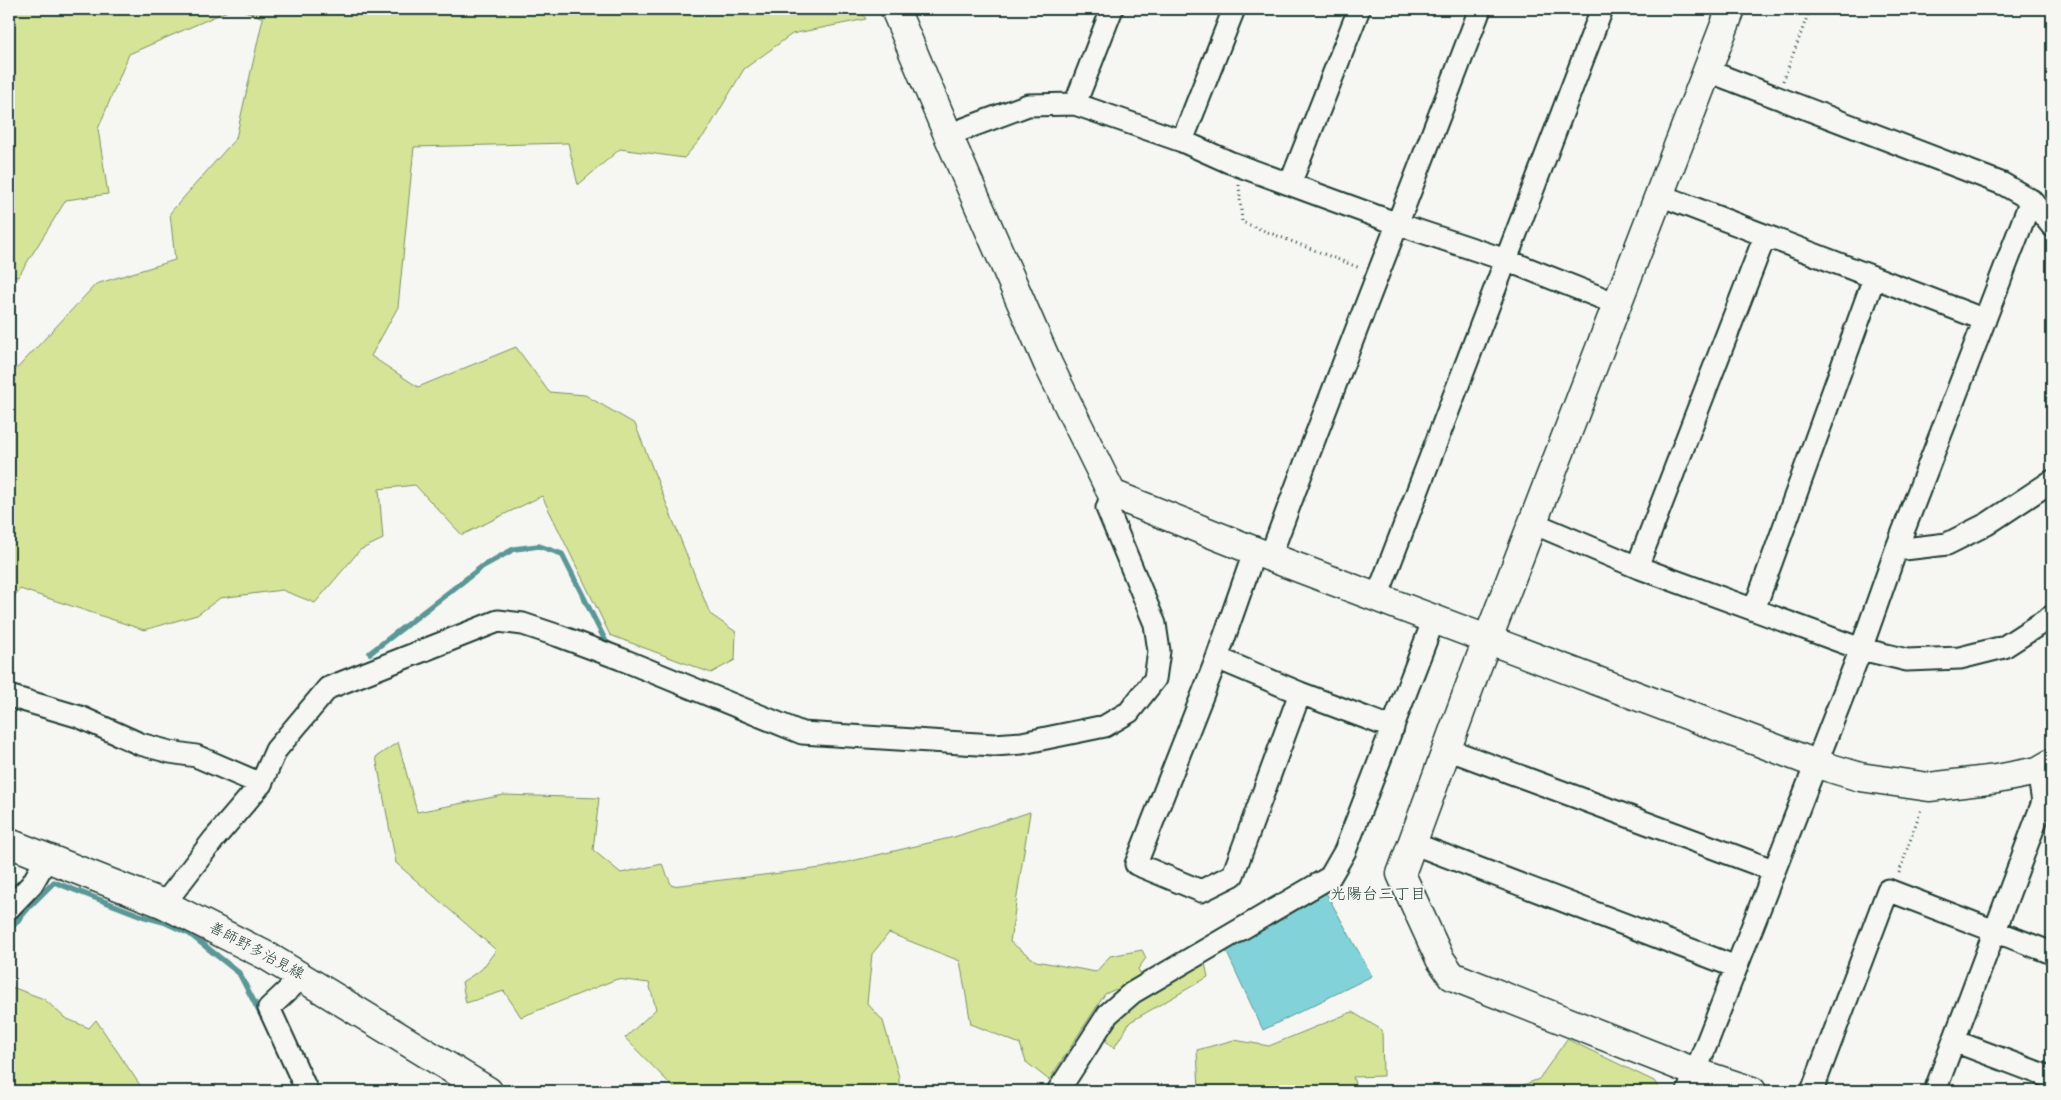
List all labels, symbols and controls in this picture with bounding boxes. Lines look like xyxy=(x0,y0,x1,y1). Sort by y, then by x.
district label: 光陽台三丁目 xyxy=(1330,885,1426,906)
street label: 善師野多治見線 xyxy=(205,919,307,985)

